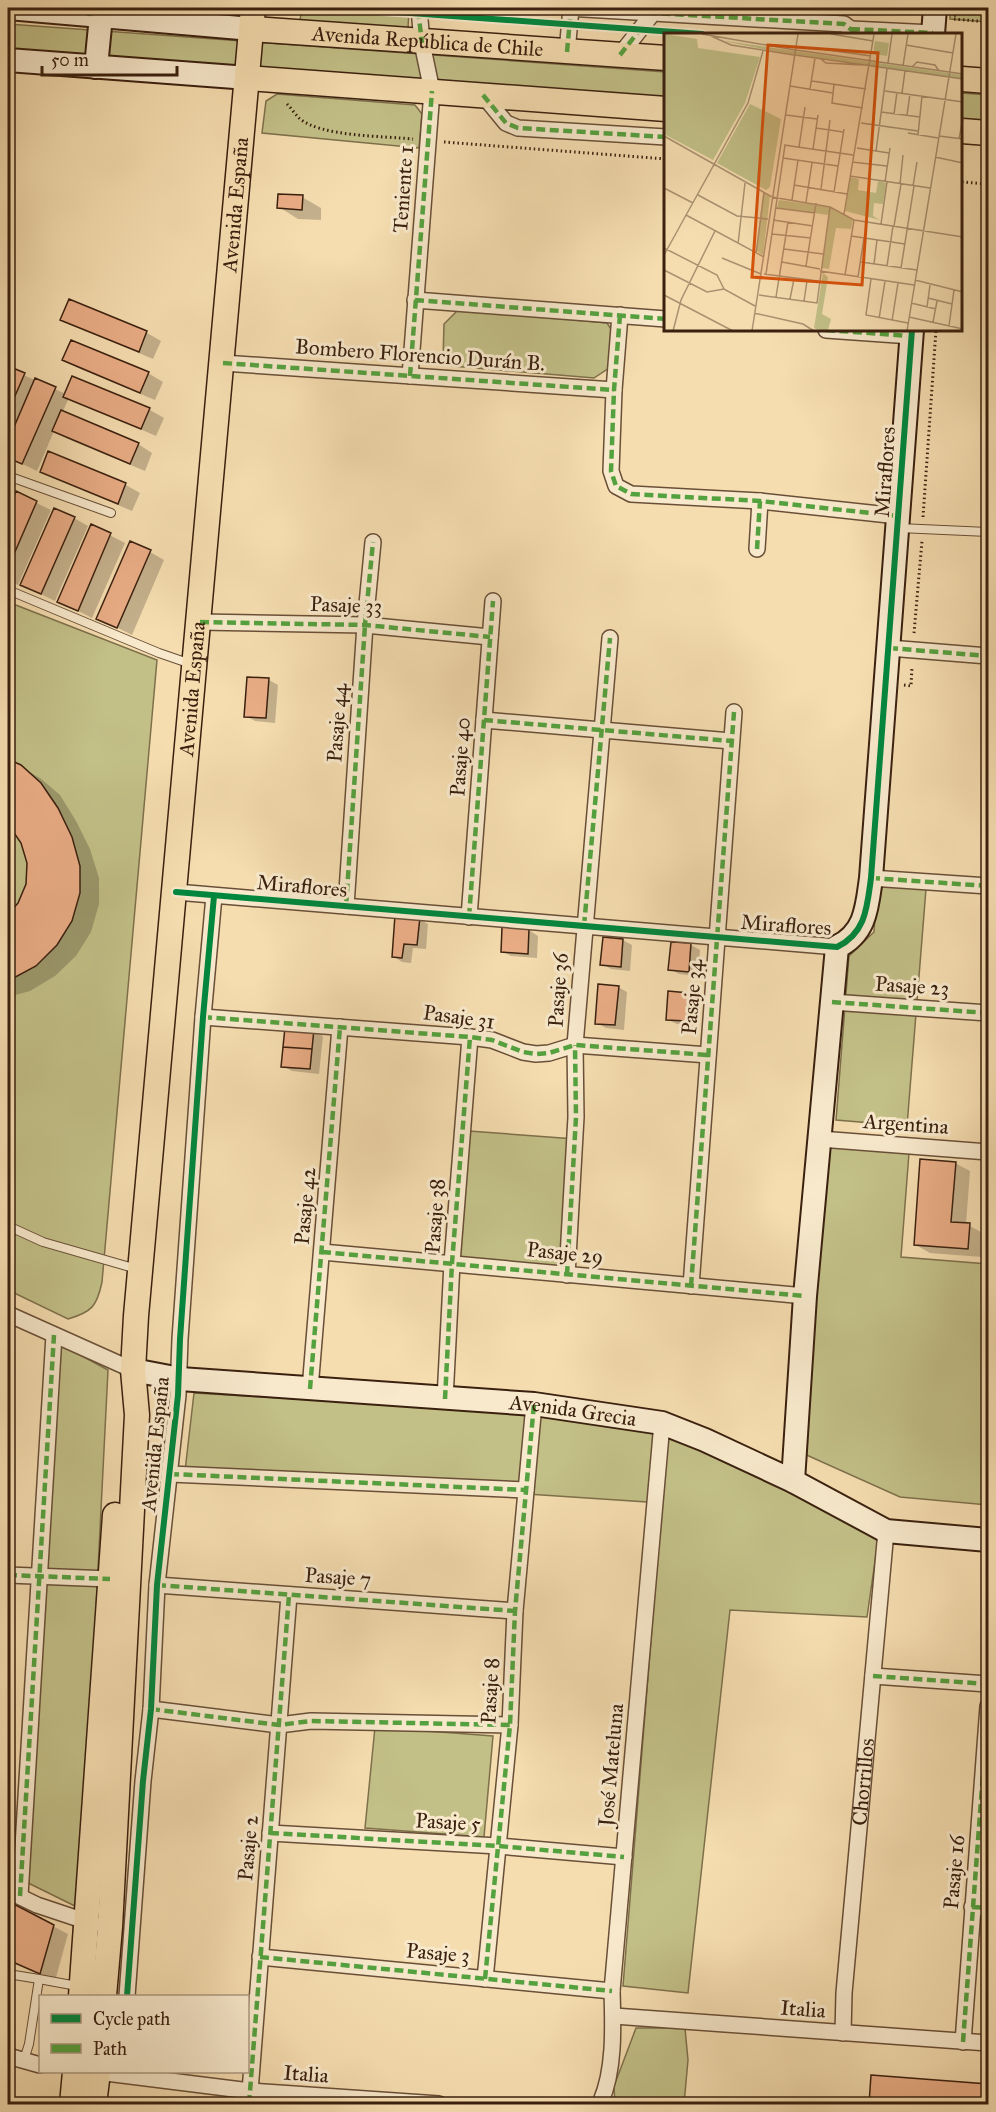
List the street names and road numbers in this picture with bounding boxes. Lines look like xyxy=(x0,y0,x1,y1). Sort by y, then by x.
street label: Avenida República de Chile xyxy=(310,20,544,62)
street label: Avenida España xyxy=(216,136,254,274)
street label: Teniente 1 xyxy=(387,144,419,234)
street label: Bombero Florencio Durán B. xyxy=(294,333,546,377)
street label: Miraflores xyxy=(869,426,901,518)
street label: Pasaje 33 xyxy=(309,591,383,619)
street label: Avenida España xyxy=(173,620,211,758)
street label: Pasaje 44 xyxy=(321,681,353,763)
street label: Pasaje 40 xyxy=(444,717,476,797)
street label: Miraflores xyxy=(256,869,348,903)
street label: Miraflores xyxy=(740,909,832,941)
street label: Pasaje 36 xyxy=(542,951,574,1028)
street label: Pasaje 34 xyxy=(676,957,708,1036)
street label: Pasaje 23 xyxy=(874,970,950,1002)
street label: Pasaje 31 xyxy=(421,999,497,1035)
street label: Argentina xyxy=(862,1108,950,1140)
street label: Pasaje 42 xyxy=(289,1166,321,1246)
street label: Pasaje 38 xyxy=(419,1178,451,1254)
street label: Pasaje 29 xyxy=(525,1236,605,1270)
street label: Avenida España xyxy=(135,1375,175,1514)
street label: Avenida Grecia xyxy=(507,1389,638,1432)
street label: Pasaje 7 xyxy=(304,1562,372,1592)
street label: Pasaje 8 xyxy=(475,1657,505,1725)
street label: José Mateluna xyxy=(592,1702,629,1830)
street label: Chorrillos xyxy=(846,1737,880,1827)
street label: Pasaje 5 xyxy=(415,1807,481,1837)
street label: Pasaje 2 xyxy=(232,1813,264,1882)
street label: Pasaje 16 xyxy=(938,1833,970,1910)
street label: Pasaje 3 xyxy=(405,1937,471,1969)
street label: Italia xyxy=(780,1994,827,2024)
street label: Italia xyxy=(283,2059,330,2089)

